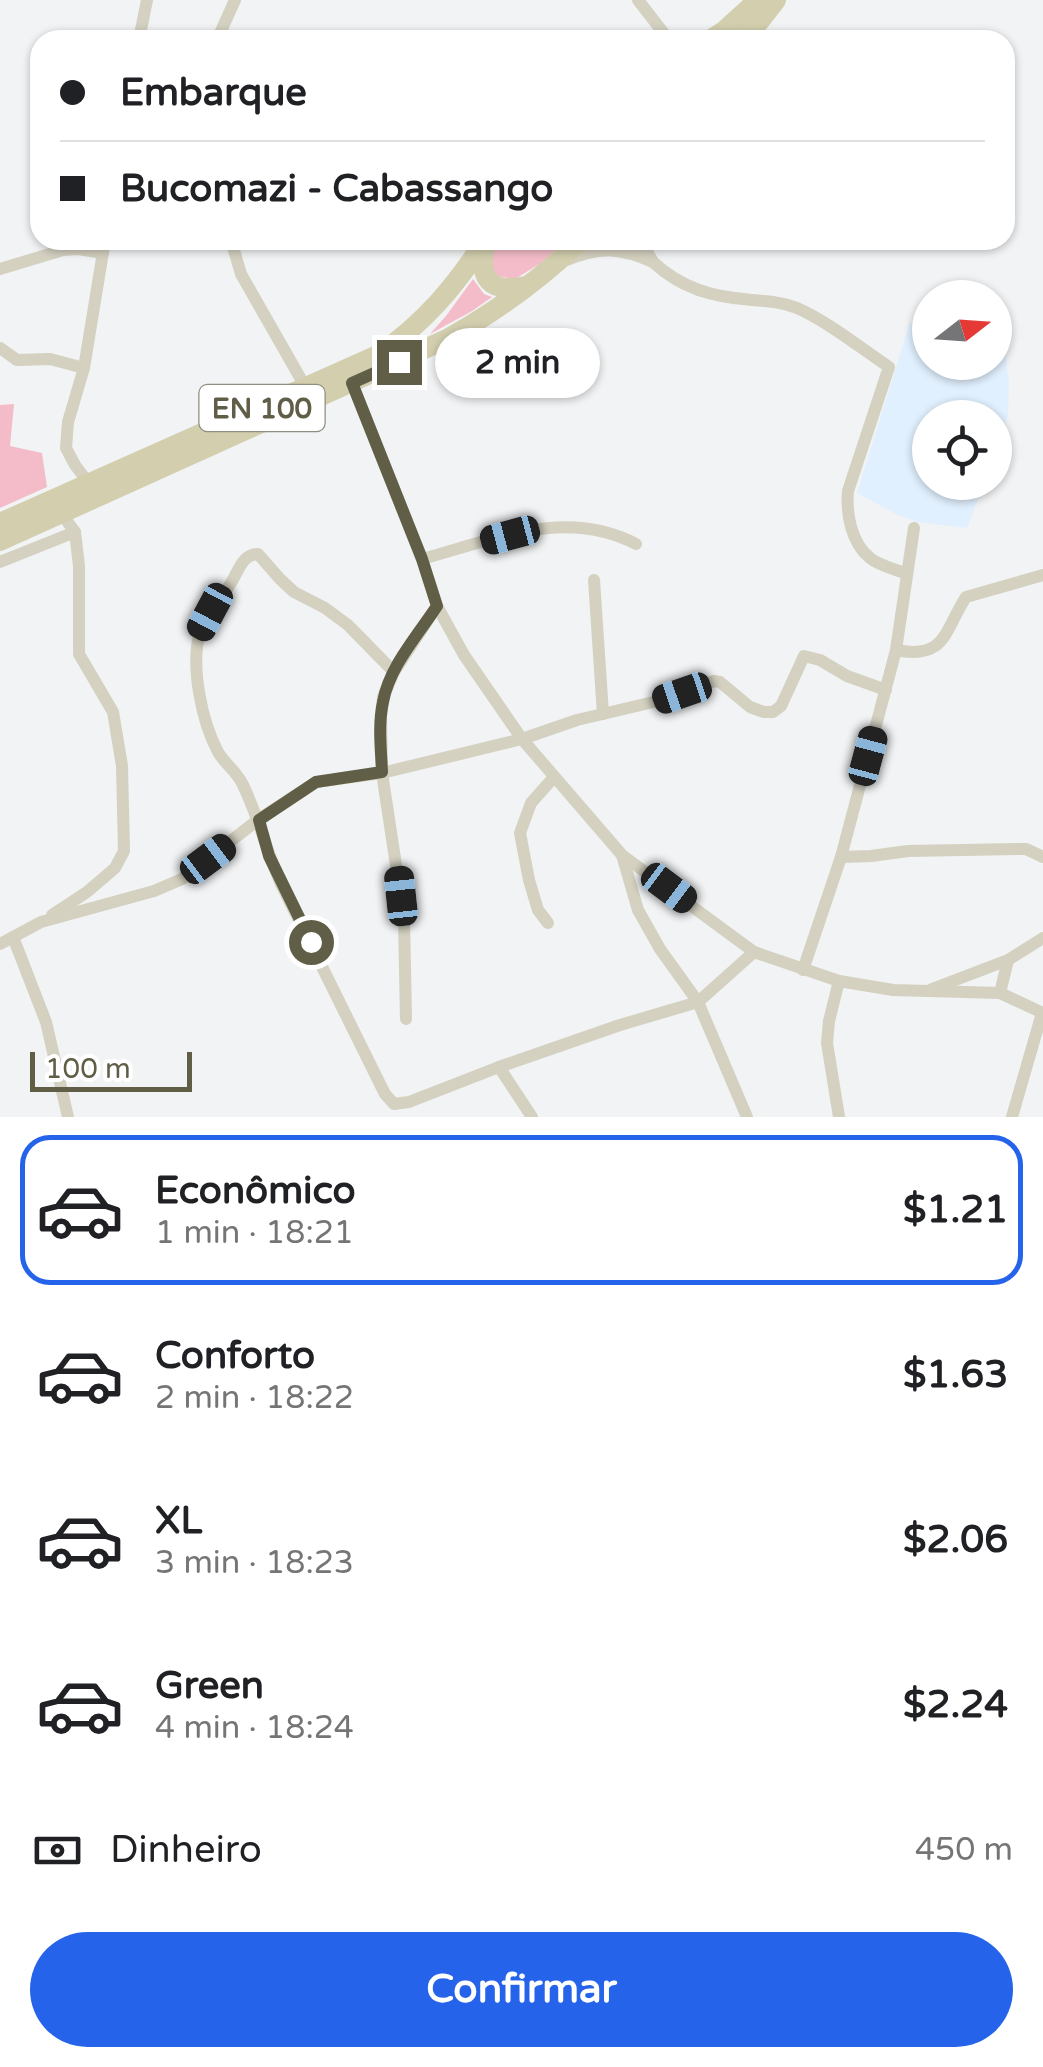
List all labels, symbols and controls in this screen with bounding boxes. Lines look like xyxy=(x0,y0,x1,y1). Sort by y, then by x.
text: Embarque xyxy=(120,70,307,116)
text: Bucomazi - Cabassango xyxy=(120,166,553,212)
north arrow xyxy=(912,280,1012,380)
map controls xyxy=(912,280,1012,500)
callout: 2 min xyxy=(434,327,599,397)
route end xyxy=(377,340,422,385)
text: 2 min xyxy=(475,344,560,382)
road number: EN 100 xyxy=(200,385,324,431)
button: locate xyxy=(912,400,1012,500)
car xyxy=(477,513,543,557)
car xyxy=(183,578,237,646)
car xyxy=(649,669,715,717)
car xyxy=(846,723,890,789)
car xyxy=(175,829,241,889)
car xyxy=(636,858,702,918)
car xyxy=(383,865,419,927)
route start xyxy=(289,920,334,965)
scale bar xyxy=(30,1047,192,1092)
text: 100 m xyxy=(45,1052,131,1086)
icon: car xyxy=(35,1165,125,1255)
text: Econômico xyxy=(155,1168,356,1214)
text: $1.21 xyxy=(903,1187,1008,1233)
text: 1 min · 18:21 xyxy=(155,1214,354,1252)
icon: car xyxy=(35,1330,125,1420)
text: Conforto xyxy=(155,1333,315,1379)
text: $1.63 xyxy=(903,1352,1008,1398)
text: 2 min · 18:22 xyxy=(155,1379,354,1417)
icon: car xyxy=(35,1495,125,1585)
text: XL xyxy=(155,1498,202,1544)
text: $2.06 xyxy=(903,1517,1008,1563)
text: 3 min · 18:23 xyxy=(155,1544,354,1582)
icon: car xyxy=(35,1660,125,1750)
text: Green xyxy=(155,1663,264,1709)
text: $2.24 xyxy=(903,1682,1008,1728)
text: 4 min · 18:24 xyxy=(155,1709,354,1747)
icon: cash xyxy=(30,1823,85,1878)
text: Dinheiro xyxy=(110,1827,262,1873)
text: 450 m xyxy=(915,1831,1013,1869)
button: Confirmar xyxy=(30,1932,1013,2047)

